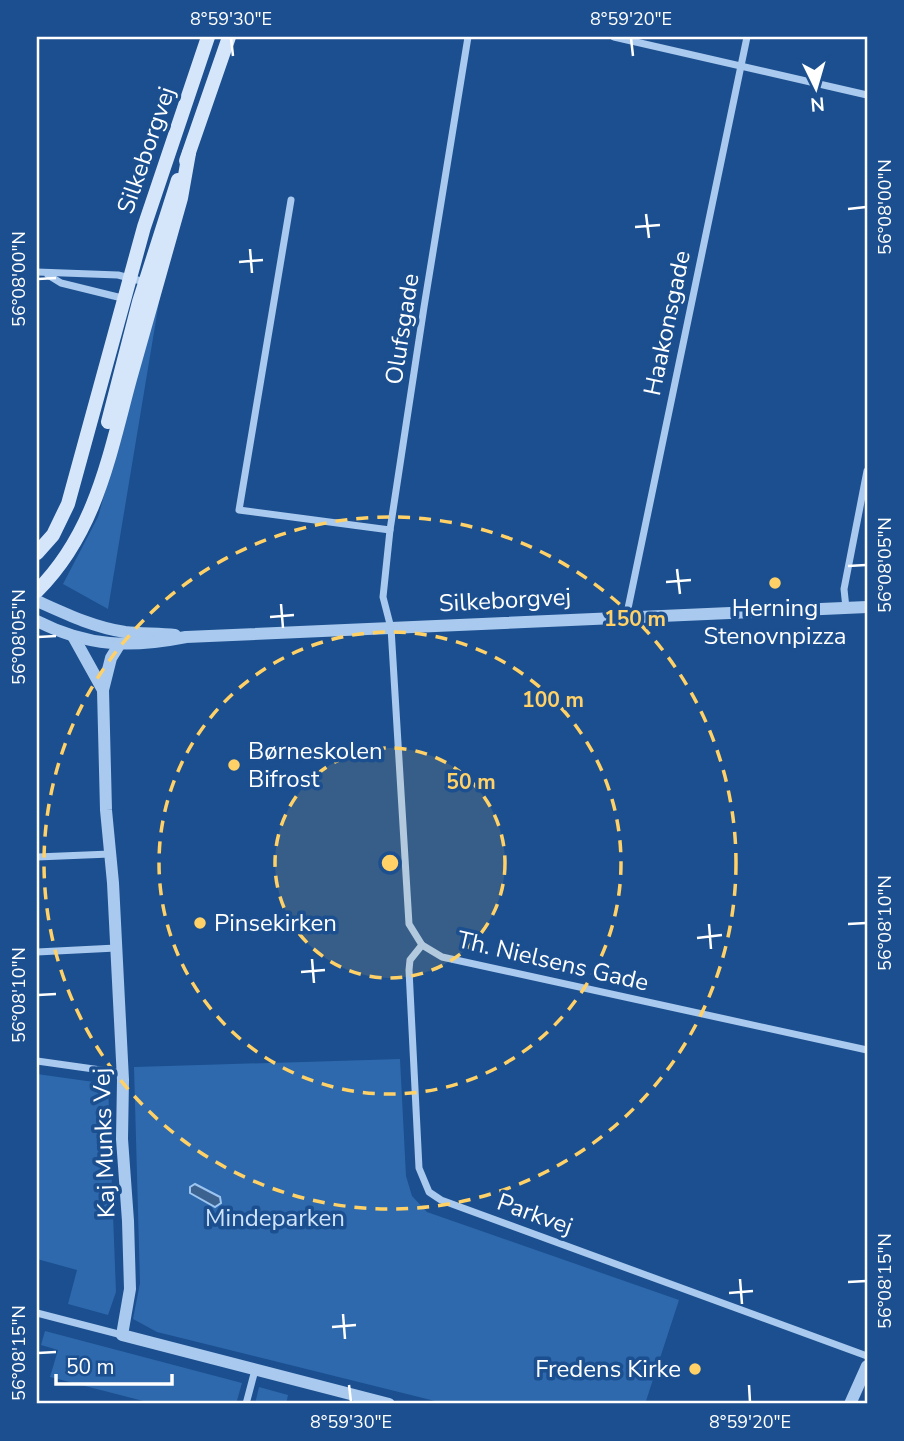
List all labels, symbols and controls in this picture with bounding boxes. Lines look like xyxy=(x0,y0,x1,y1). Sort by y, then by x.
text: 8°59'30"E xyxy=(190,7,272,31)
text: 8°59'20"E xyxy=(590,7,672,31)
north arrow xyxy=(782,52,852,122)
street label: Silkeborgvej xyxy=(109,82,183,218)
text: N xyxy=(809,90,826,118)
text: 56°08'00"N xyxy=(873,159,897,255)
text: 56°08'00"N xyxy=(7,231,31,327)
street label: Haakonsgade xyxy=(636,248,698,398)
street label: Olufsgade xyxy=(377,271,427,387)
text: 56°08'05"N xyxy=(873,517,897,613)
marker: Herning Stenovnpizza xyxy=(767,575,783,591)
street label: Silkeborgvej xyxy=(438,581,572,619)
text: 56°08'05"N xyxy=(7,589,31,685)
place label: Herning Stenovnpizza xyxy=(704,592,846,652)
text: 150 m xyxy=(604,605,666,633)
text: 100 m xyxy=(522,686,584,714)
place label: Børneskolen Bifrost xyxy=(248,735,383,795)
marker: Børneskolen Bifrost xyxy=(226,757,242,773)
text: 50 m xyxy=(446,768,496,796)
centre of rings xyxy=(378,851,402,875)
text: 56°08'10"N xyxy=(873,875,897,971)
place label: Pinsekirken xyxy=(214,907,337,939)
marker: Pinsekirken xyxy=(192,915,208,931)
street label: Th. Nielsens Gade xyxy=(454,923,652,999)
text: 56°08'10"N xyxy=(7,947,31,1043)
street label: Kaj Munks Vej xyxy=(85,1067,123,1219)
street label: Parkvej xyxy=(493,1186,577,1242)
park label: Mindeparken xyxy=(205,1202,345,1234)
text: 56°08'15"N xyxy=(873,1233,897,1329)
text: 56°08'15"N xyxy=(7,1305,31,1401)
scale bar xyxy=(56,1343,172,1387)
text: 50 m xyxy=(66,1353,115,1381)
place label: Fredens Kirke xyxy=(535,1353,681,1385)
marker: Fredens Kirke xyxy=(687,1361,703,1377)
text: 8°59'30"E xyxy=(310,1410,392,1434)
text: 8°59'20"E xyxy=(709,1410,791,1434)

